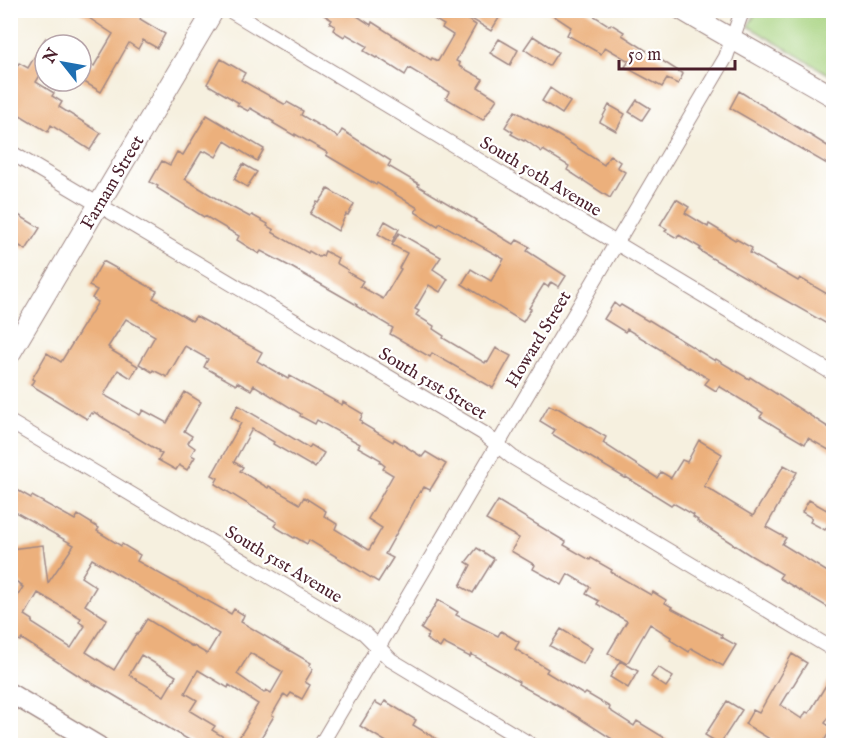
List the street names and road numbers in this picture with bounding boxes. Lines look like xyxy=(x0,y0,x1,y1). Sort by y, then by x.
street label: Farnam Street xyxy=(76,131,150,234)
street label: South 50th Avenue xyxy=(475,132,605,223)
street label: Howard Street xyxy=(501,287,577,392)
street label: South 51st Street xyxy=(374,343,491,426)
street label: South 51st Avenue xyxy=(220,521,346,609)

